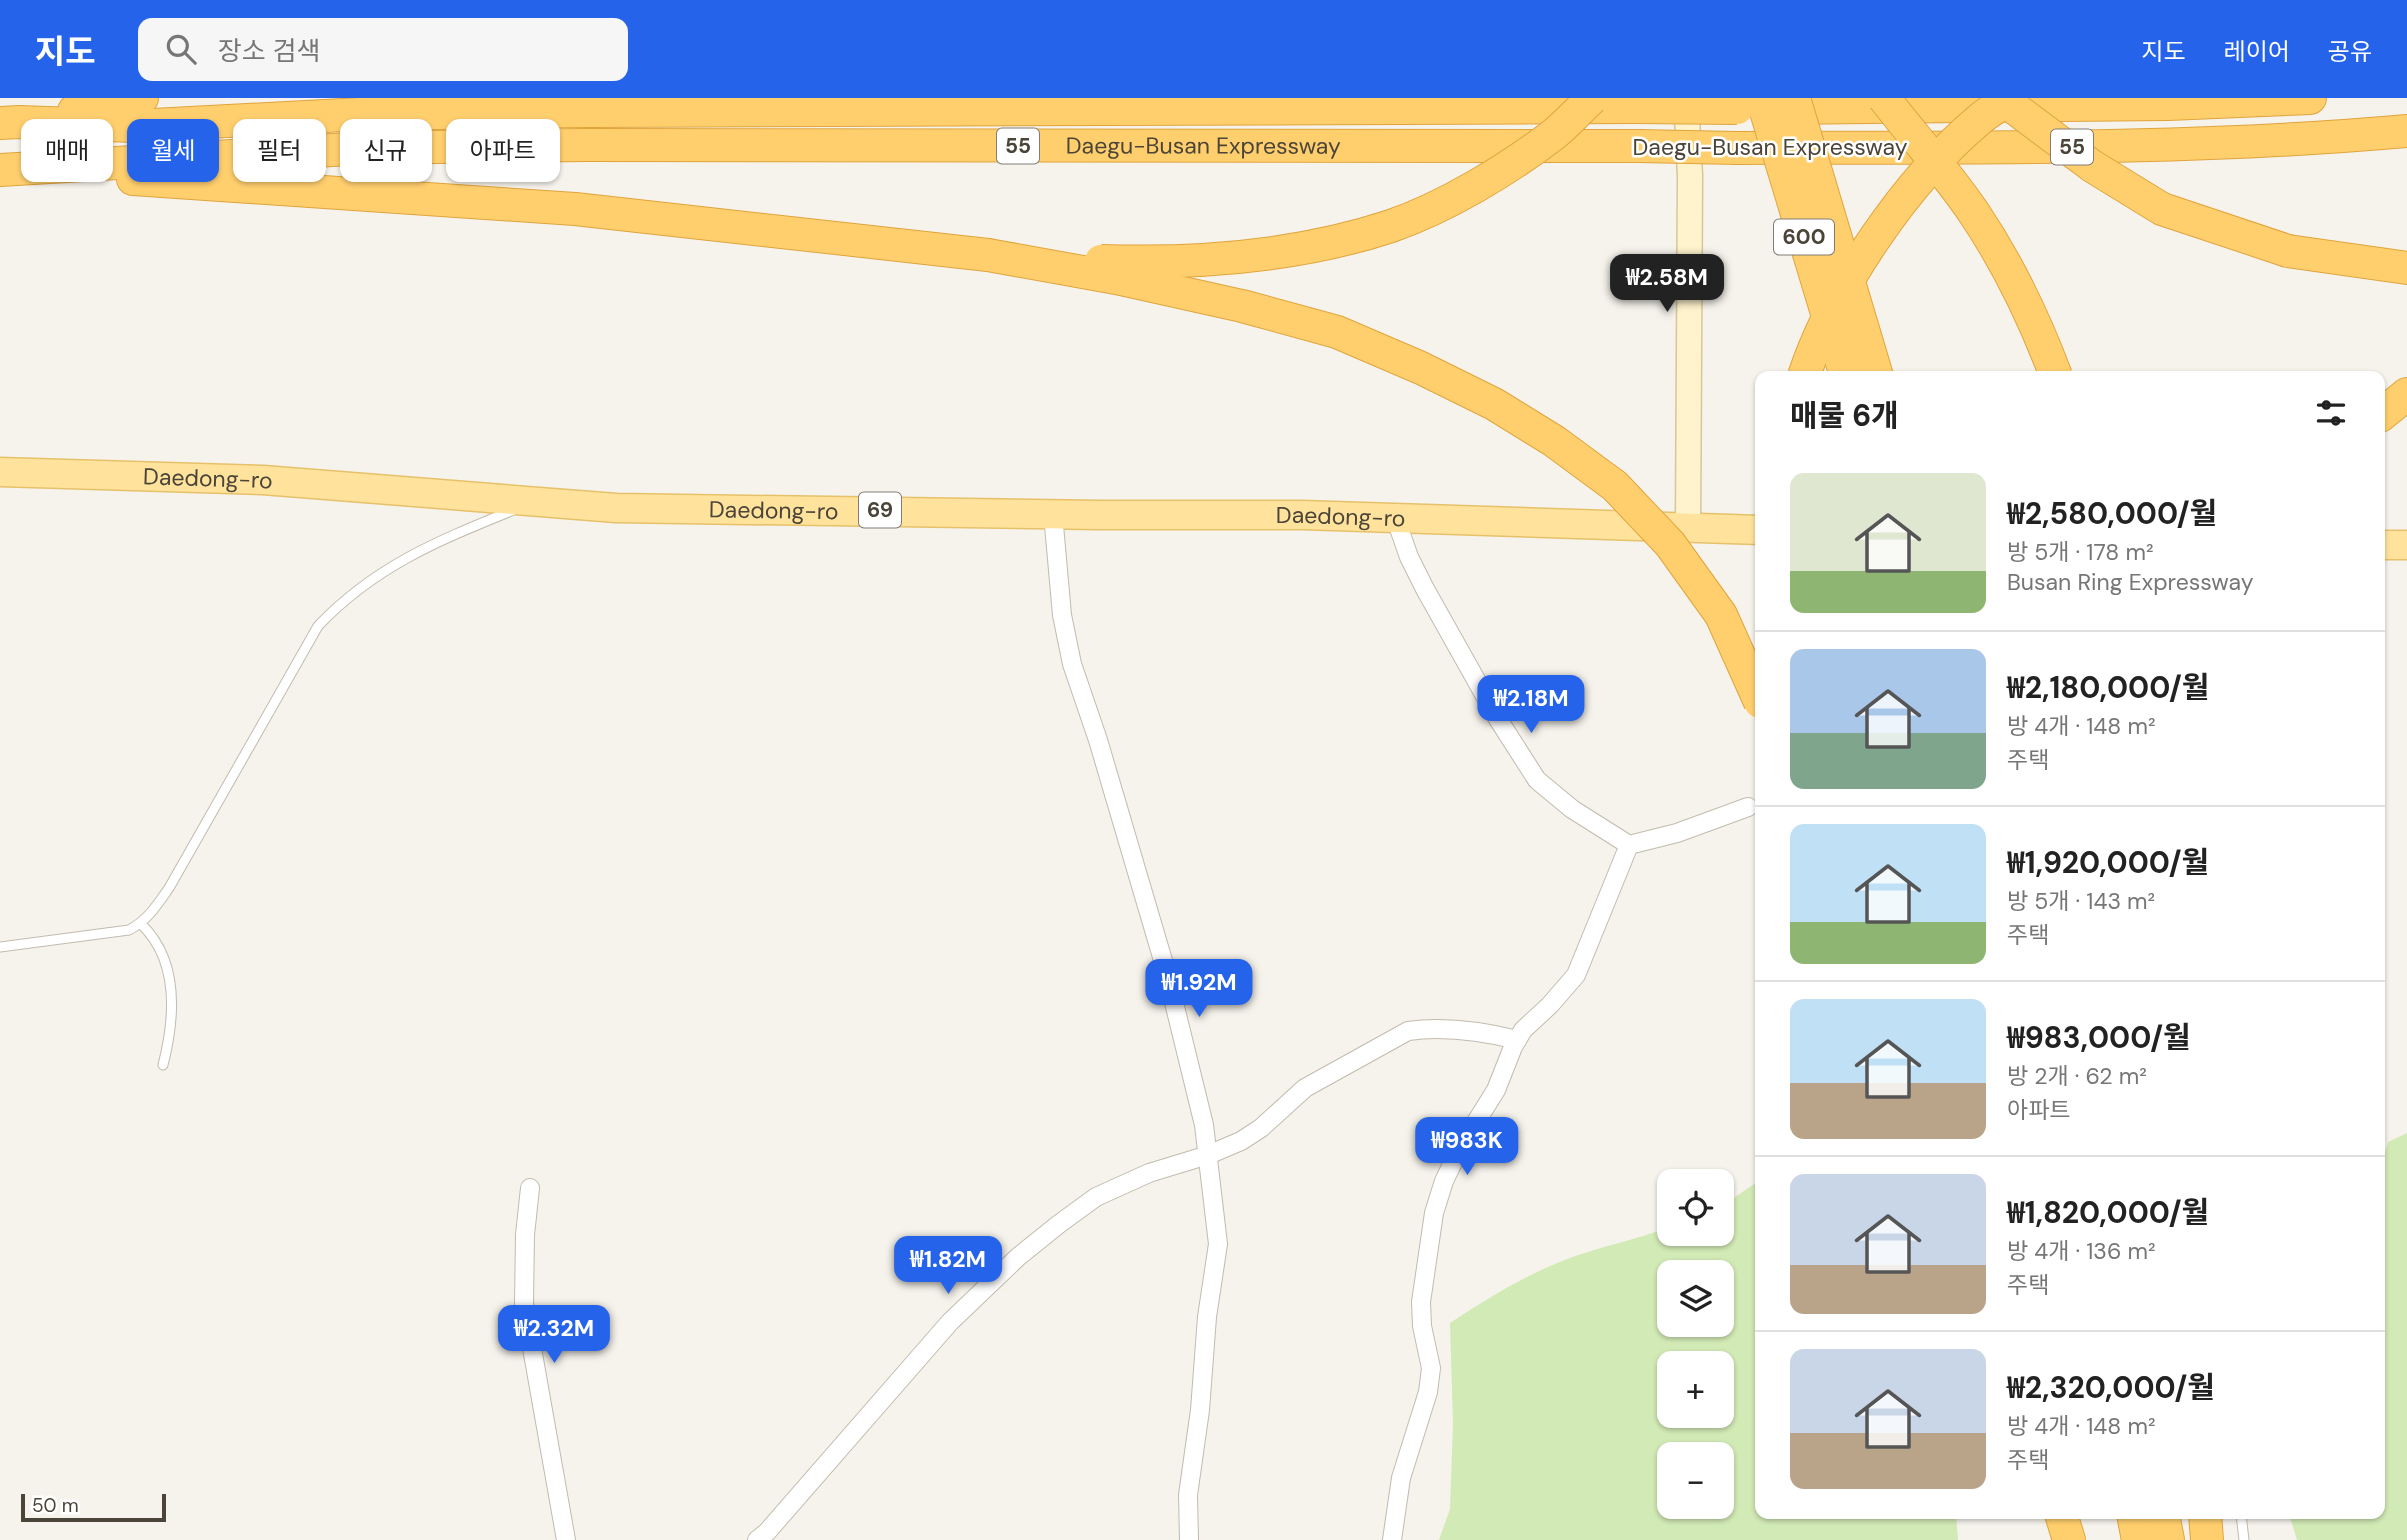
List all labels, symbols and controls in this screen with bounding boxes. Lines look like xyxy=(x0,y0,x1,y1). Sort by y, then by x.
search box xyxy=(138,18,628,81)
text: 지도 xyxy=(35,30,96,73)
icon: search xyxy=(162,30,200,68)
text: 장소 검색 xyxy=(218,34,320,68)
text: 지도 xyxy=(2141,36,2186,67)
text: 레이어 xyxy=(2224,36,2290,67)
text: 공유 xyxy=(2328,36,2372,67)
chip: 매매 xyxy=(21,119,113,182)
chip: 월세 xyxy=(127,119,219,182)
chip: 필터 xyxy=(233,119,326,182)
chip: 신규 xyxy=(340,119,432,182)
chip: 아파트 xyxy=(446,119,560,182)
road number: 55 xyxy=(997,128,1039,164)
street label: Daegu-Busan Expressway xyxy=(1066,130,1341,161)
road number: 55 xyxy=(2051,130,2093,164)
street label: Daegu-Busan Expressway xyxy=(1633,132,1908,162)
road number: 600 xyxy=(1774,220,1834,254)
pin: ₩2.58M xyxy=(1610,254,1724,314)
text: ₩2.58M xyxy=(1626,262,1708,292)
icon: filters xyxy=(2312,394,2350,432)
text: 매물 6개 xyxy=(1790,396,1899,435)
street label: Daedong-ro xyxy=(143,461,274,496)
road number: 69 xyxy=(859,492,901,528)
street label: Daedong-ro xyxy=(709,494,839,526)
text: ₩2,580,000/월 xyxy=(2007,494,2217,533)
street label: Daedong-ro xyxy=(1276,500,1406,533)
icon: home xyxy=(1846,501,1930,585)
text: 방 5개 · 178 m² xyxy=(2007,537,2154,567)
text: Busan Ring Expressway xyxy=(2007,567,2253,597)
text: ₩2,180,000/월 xyxy=(2007,668,2209,707)
pin: ₩2.18M xyxy=(1474,676,1588,735)
icon: home xyxy=(1846,677,1930,761)
text: ₩2.18M xyxy=(1493,683,1569,713)
text: 방 4개 · 148 m² xyxy=(2007,711,2156,741)
text: 주택 xyxy=(2007,745,2049,775)
text: ₩1,920,000/월 xyxy=(2007,843,2209,882)
icon: home xyxy=(1846,852,1930,936)
text: 방 5개 · 143 m² xyxy=(2007,886,2155,916)
text: 주택 xyxy=(2007,920,2049,950)
pin: ₩1.92M xyxy=(1142,960,1256,1019)
text: ₩1.92M xyxy=(1161,967,1237,997)
text: ₩983,000/월 xyxy=(2007,1018,2191,1057)
icon: home xyxy=(1846,1027,1930,1111)
text: 방 2개 · 62 m² xyxy=(2007,1061,2147,1091)
text: 아파트 xyxy=(2007,1095,2070,1125)
pin: ₩983K xyxy=(1418,1118,1516,1177)
text: ₩983K xyxy=(1431,1125,1503,1155)
map controls xyxy=(1657,1169,1734,1519)
button: locate xyxy=(1657,1169,1734,1246)
text: ₩1,820,000/월 xyxy=(2007,1193,2209,1232)
icon: home xyxy=(1846,1202,1930,1286)
pin: ₩1.82M xyxy=(891,1236,1005,1296)
text: 방 4개 · 136 m² xyxy=(2007,1236,2156,1266)
text: ₩1.82M xyxy=(910,1244,986,1274)
button: layers xyxy=(1657,1260,1734,1337)
text: 주택 xyxy=(2007,1270,2049,1300)
pin: ₩2.32M xyxy=(497,1306,611,1365)
text: ₩2.32M xyxy=(514,1313,594,1343)
button: + xyxy=(1657,1351,1734,1428)
text: ₩2,320,000/월 xyxy=(2007,1368,2215,1407)
icon: home xyxy=(1846,1377,1930,1461)
text: 방 4개 · 148 m² xyxy=(2007,1411,2156,1441)
button: − xyxy=(1657,1442,1734,1519)
text: 주택 xyxy=(2007,1445,2049,1475)
scale bar xyxy=(21,1491,166,1523)
text: 50 m xyxy=(32,1493,79,1518)

